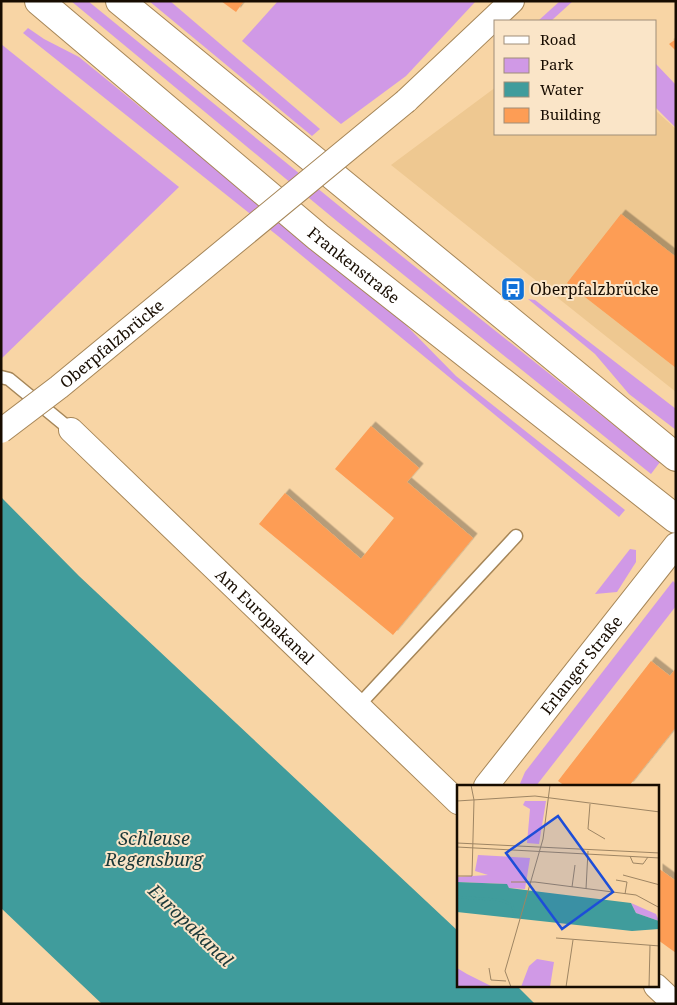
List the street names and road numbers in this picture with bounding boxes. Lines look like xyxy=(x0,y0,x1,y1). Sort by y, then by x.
street label: Frankenstraße xyxy=(303,222,405,308)
street label: Oberpfalzbrücke xyxy=(55,294,168,393)
street label: Am Europakanal xyxy=(211,564,319,669)
street label: Erlanger Straße xyxy=(535,611,627,719)

